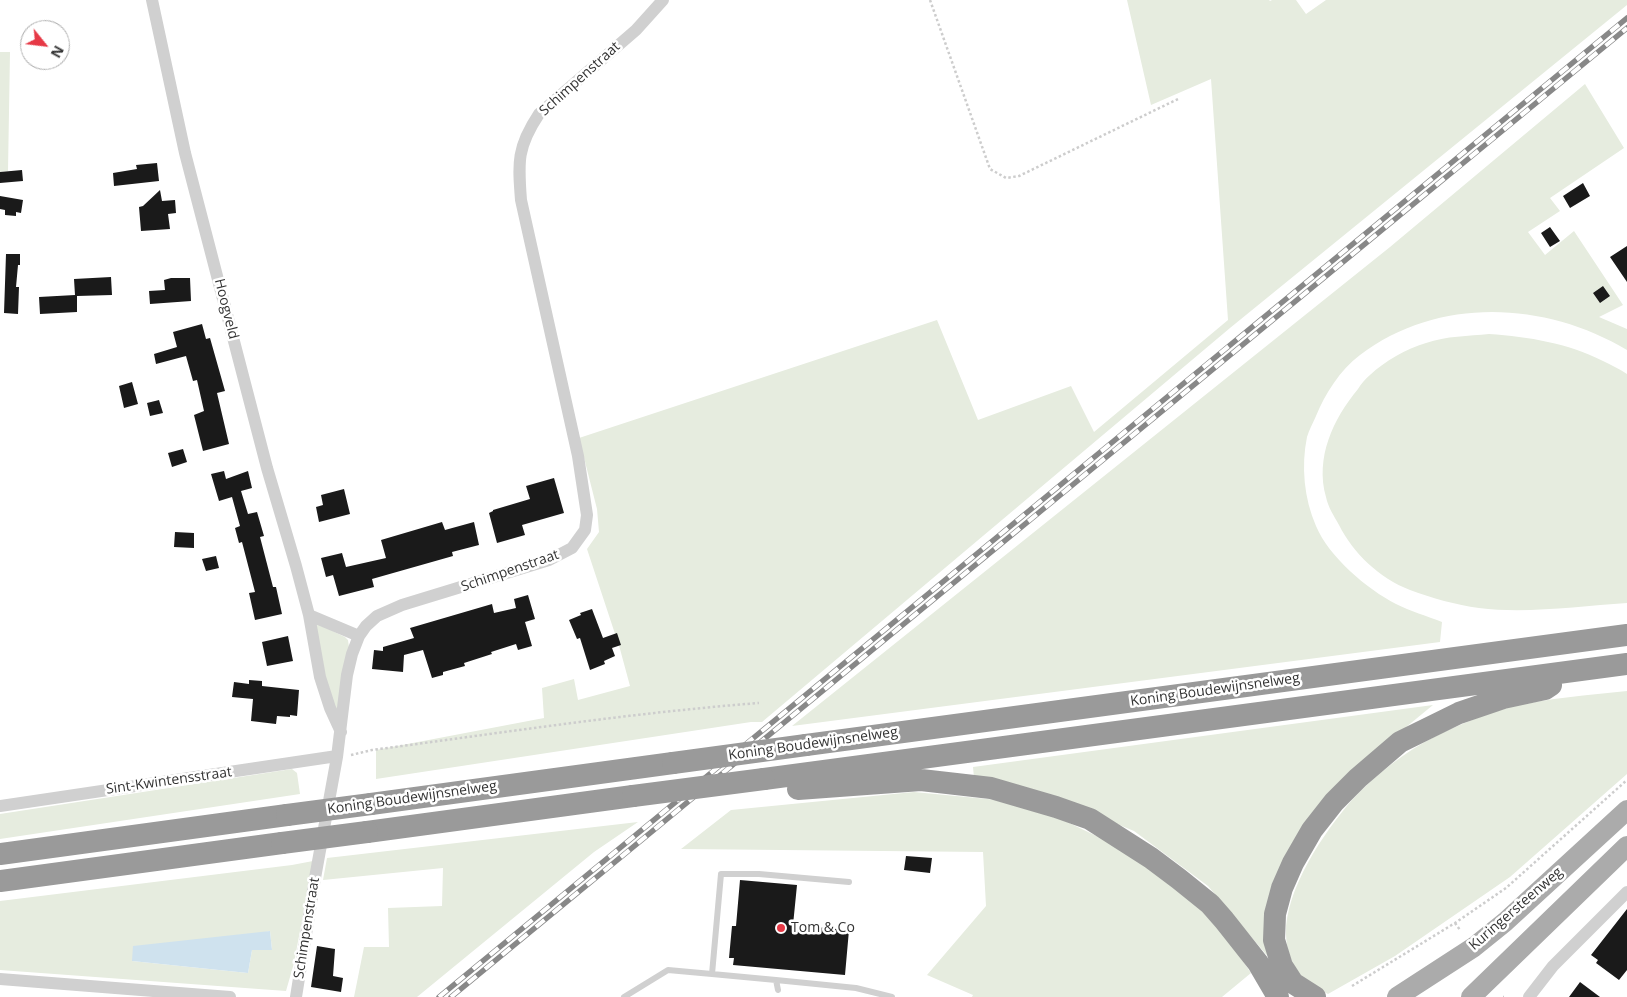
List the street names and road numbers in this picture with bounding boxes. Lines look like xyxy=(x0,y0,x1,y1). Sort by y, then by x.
street label: Schimpenstraat xyxy=(536,38,624,120)
street label: Hoogveld xyxy=(210,277,242,341)
street label: Schimpenstraat xyxy=(459,546,561,596)
street label: Koning Boudewijnsnelweg xyxy=(1129,670,1301,710)
street label: Koning Boudewijnsnelweg xyxy=(727,724,899,764)
street label: Sint-Kwintensstraat xyxy=(105,764,233,798)
street label: Koning Boudewijnsnelweg xyxy=(326,778,498,818)
street label: Kuringersteenweg xyxy=(1466,864,1566,954)
street label: Schimpenstraat xyxy=(291,876,323,980)

